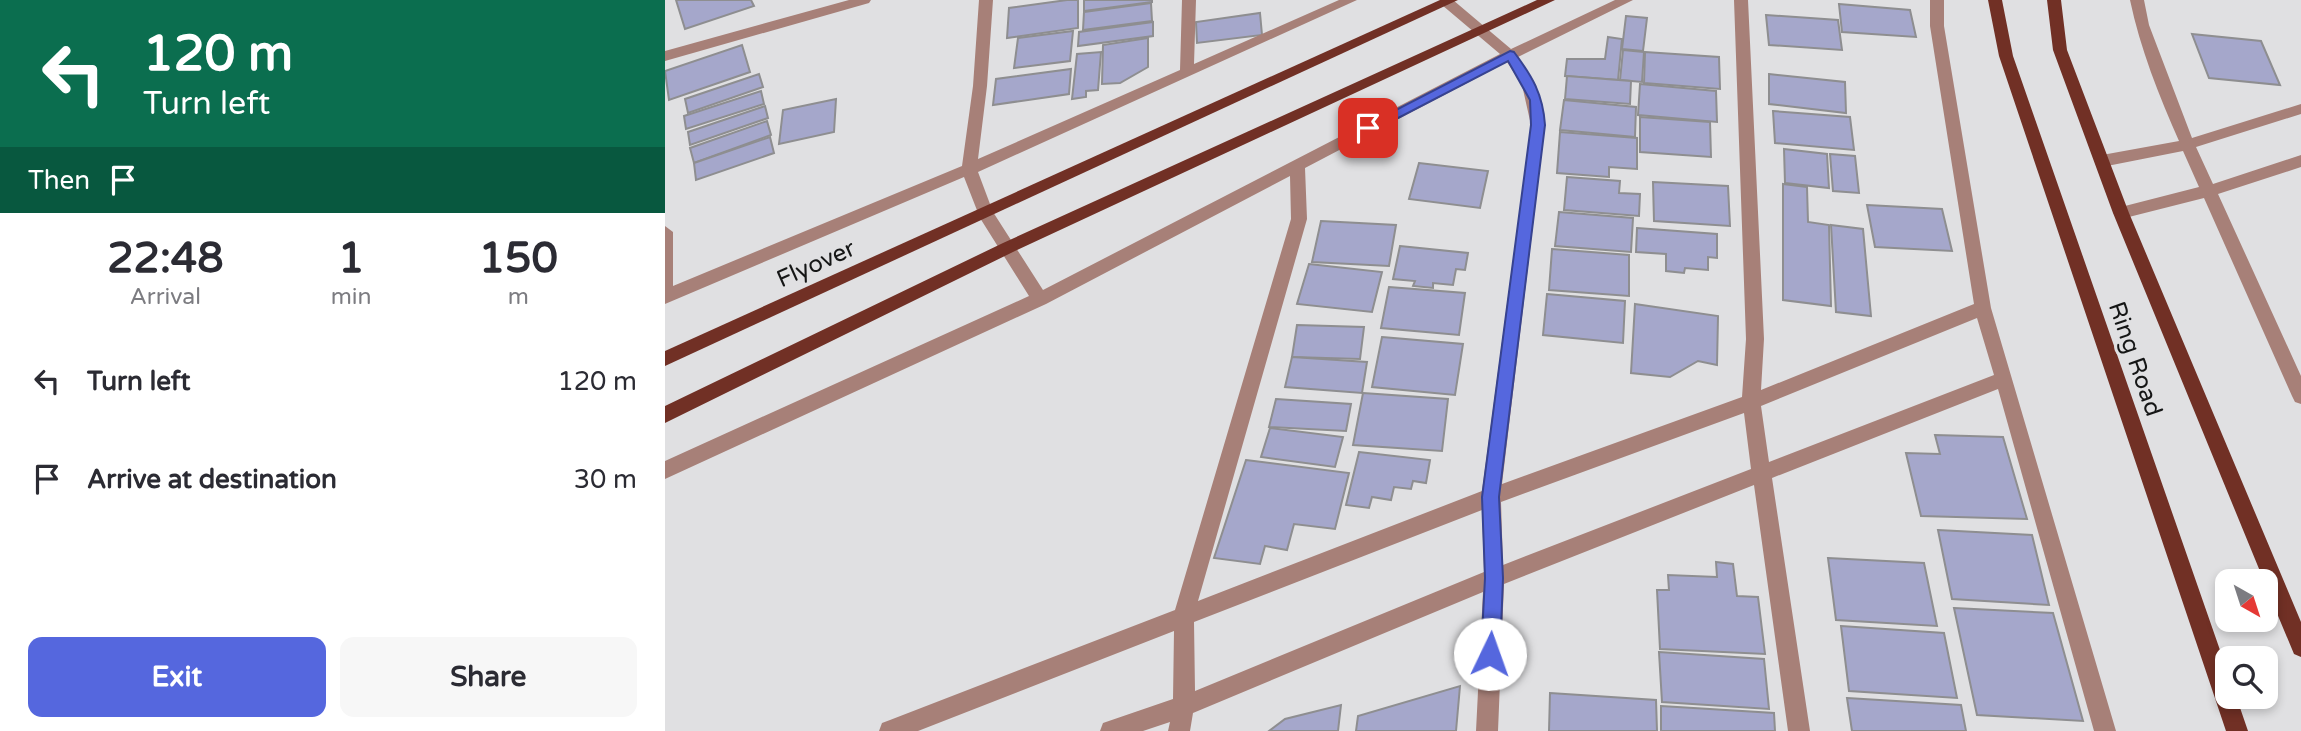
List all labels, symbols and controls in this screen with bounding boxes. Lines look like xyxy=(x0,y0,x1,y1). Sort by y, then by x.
text: 120 m xyxy=(143,25,293,84)
icon: left xyxy=(28,28,119,119)
text: Turn left xyxy=(143,85,270,123)
pin xyxy=(1338,98,1398,158)
icon: arrive xyxy=(1349,109,1387,147)
icon: arrive xyxy=(104,161,142,199)
text: Then xyxy=(28,165,90,196)
text: 22:48 xyxy=(107,233,224,284)
text: 1 xyxy=(338,233,364,284)
text: 150 xyxy=(479,233,558,284)
street label: Flyover xyxy=(772,234,860,294)
text: Arrival xyxy=(130,283,201,311)
text: min xyxy=(331,283,372,311)
text: m xyxy=(508,283,529,311)
street label: Ring Road xyxy=(2102,298,2168,420)
icon: left xyxy=(28,362,66,400)
text: Turn left xyxy=(87,366,190,397)
text: 120 m xyxy=(557,366,637,397)
icon: arrive xyxy=(28,460,66,498)
text: Arrive at destination xyxy=(87,464,337,495)
text: 30 m xyxy=(574,464,637,495)
north arrow xyxy=(2215,569,2279,632)
map controls xyxy=(2215,569,2278,709)
position arrow xyxy=(1453,617,1527,691)
button: Exit xyxy=(28,637,326,717)
button: Share xyxy=(340,637,637,717)
button: search xyxy=(2215,646,2278,709)

